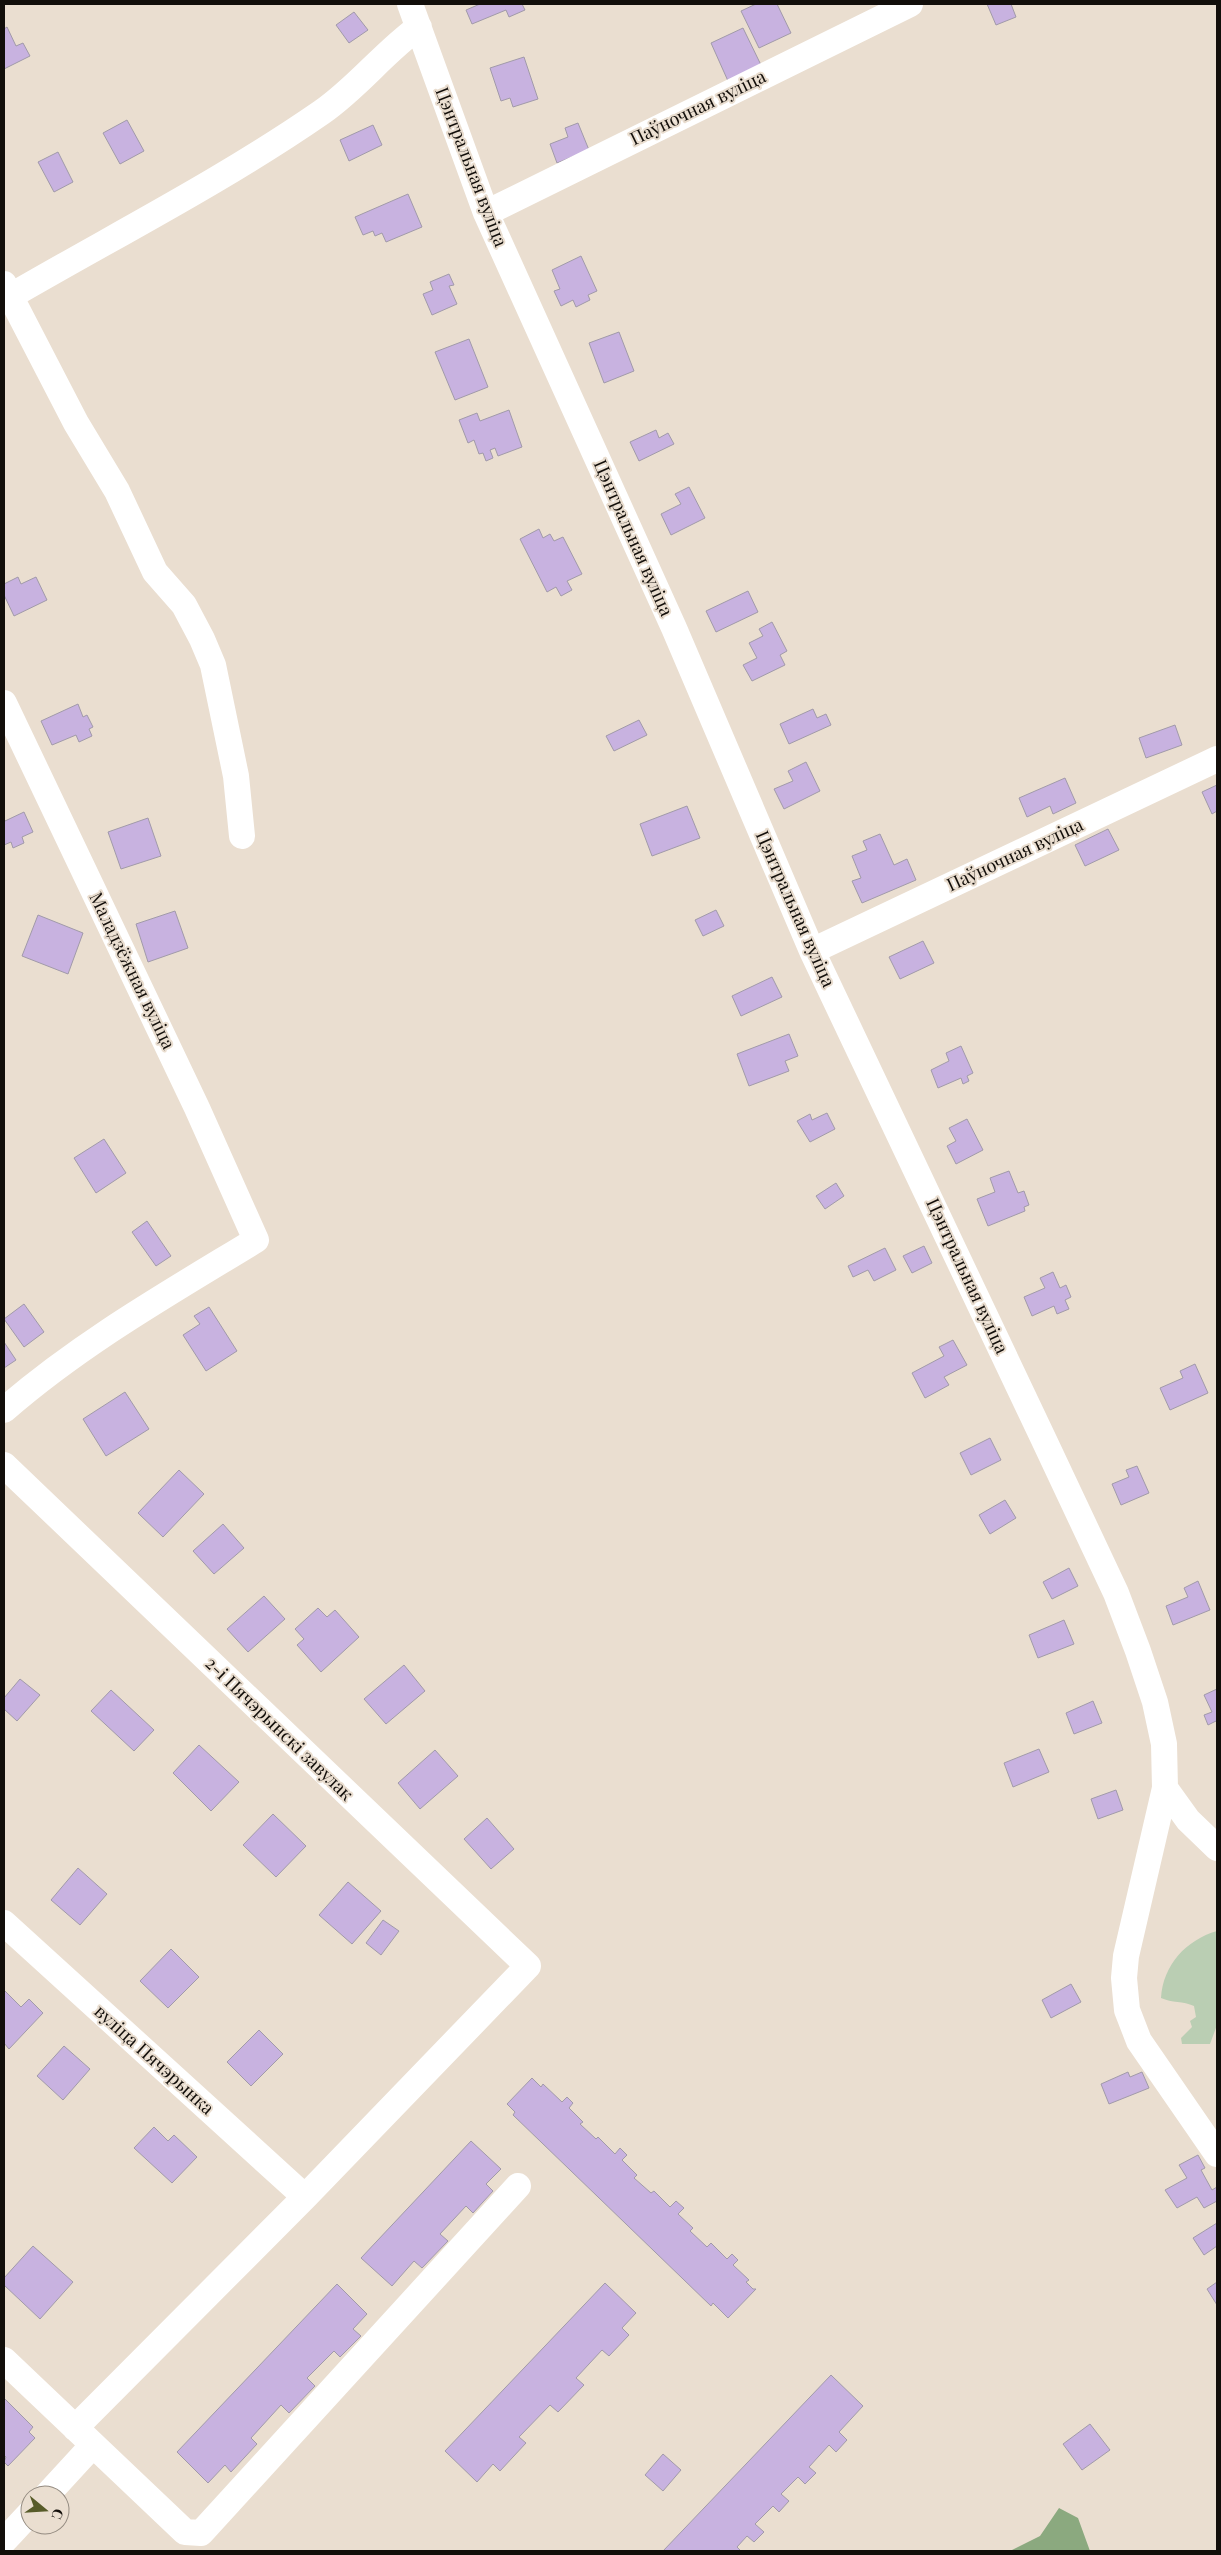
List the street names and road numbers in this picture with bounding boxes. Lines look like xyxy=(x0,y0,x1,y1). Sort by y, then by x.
street label: Паўночная вуліца xyxy=(626,64,769,150)
street label: Цэнтральная вуліца xyxy=(430,83,513,250)
street label: Цэнтральная вуліца xyxy=(589,456,679,620)
street label: Паўночная вуліца xyxy=(942,812,1087,896)
street label: Цэнтральная вуліца xyxy=(751,827,841,991)
street label: Маладзёжная вуліца xyxy=(84,888,181,1053)
street label: Цэнтральная вуліца xyxy=(921,1194,1015,1357)
street label: 2-і Пячэрынскі завулак xyxy=(200,1651,359,1805)
street label: вуліца Пячэрынка xyxy=(90,1999,220,2120)

